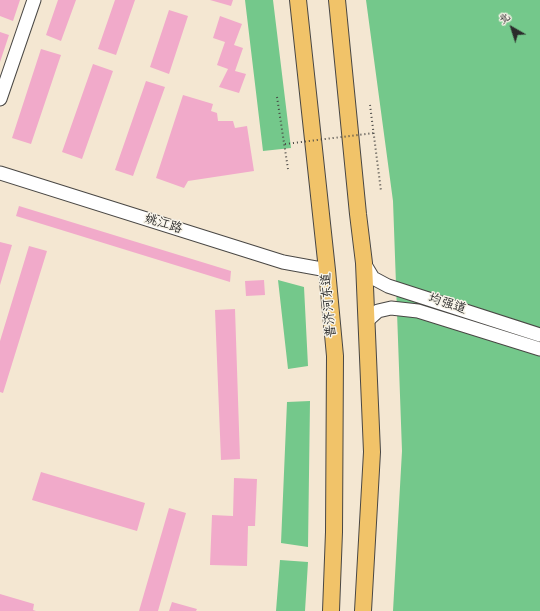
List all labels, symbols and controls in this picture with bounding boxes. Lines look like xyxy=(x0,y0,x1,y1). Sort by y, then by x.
north arrow xyxy=(492,8,532,48)
text: 北 xyxy=(495,8,514,29)
street label: 姚江路 xyxy=(142,212,184,238)
street label: 普济河东道 xyxy=(319,272,341,338)
street label: 均强道 xyxy=(426,292,468,318)

